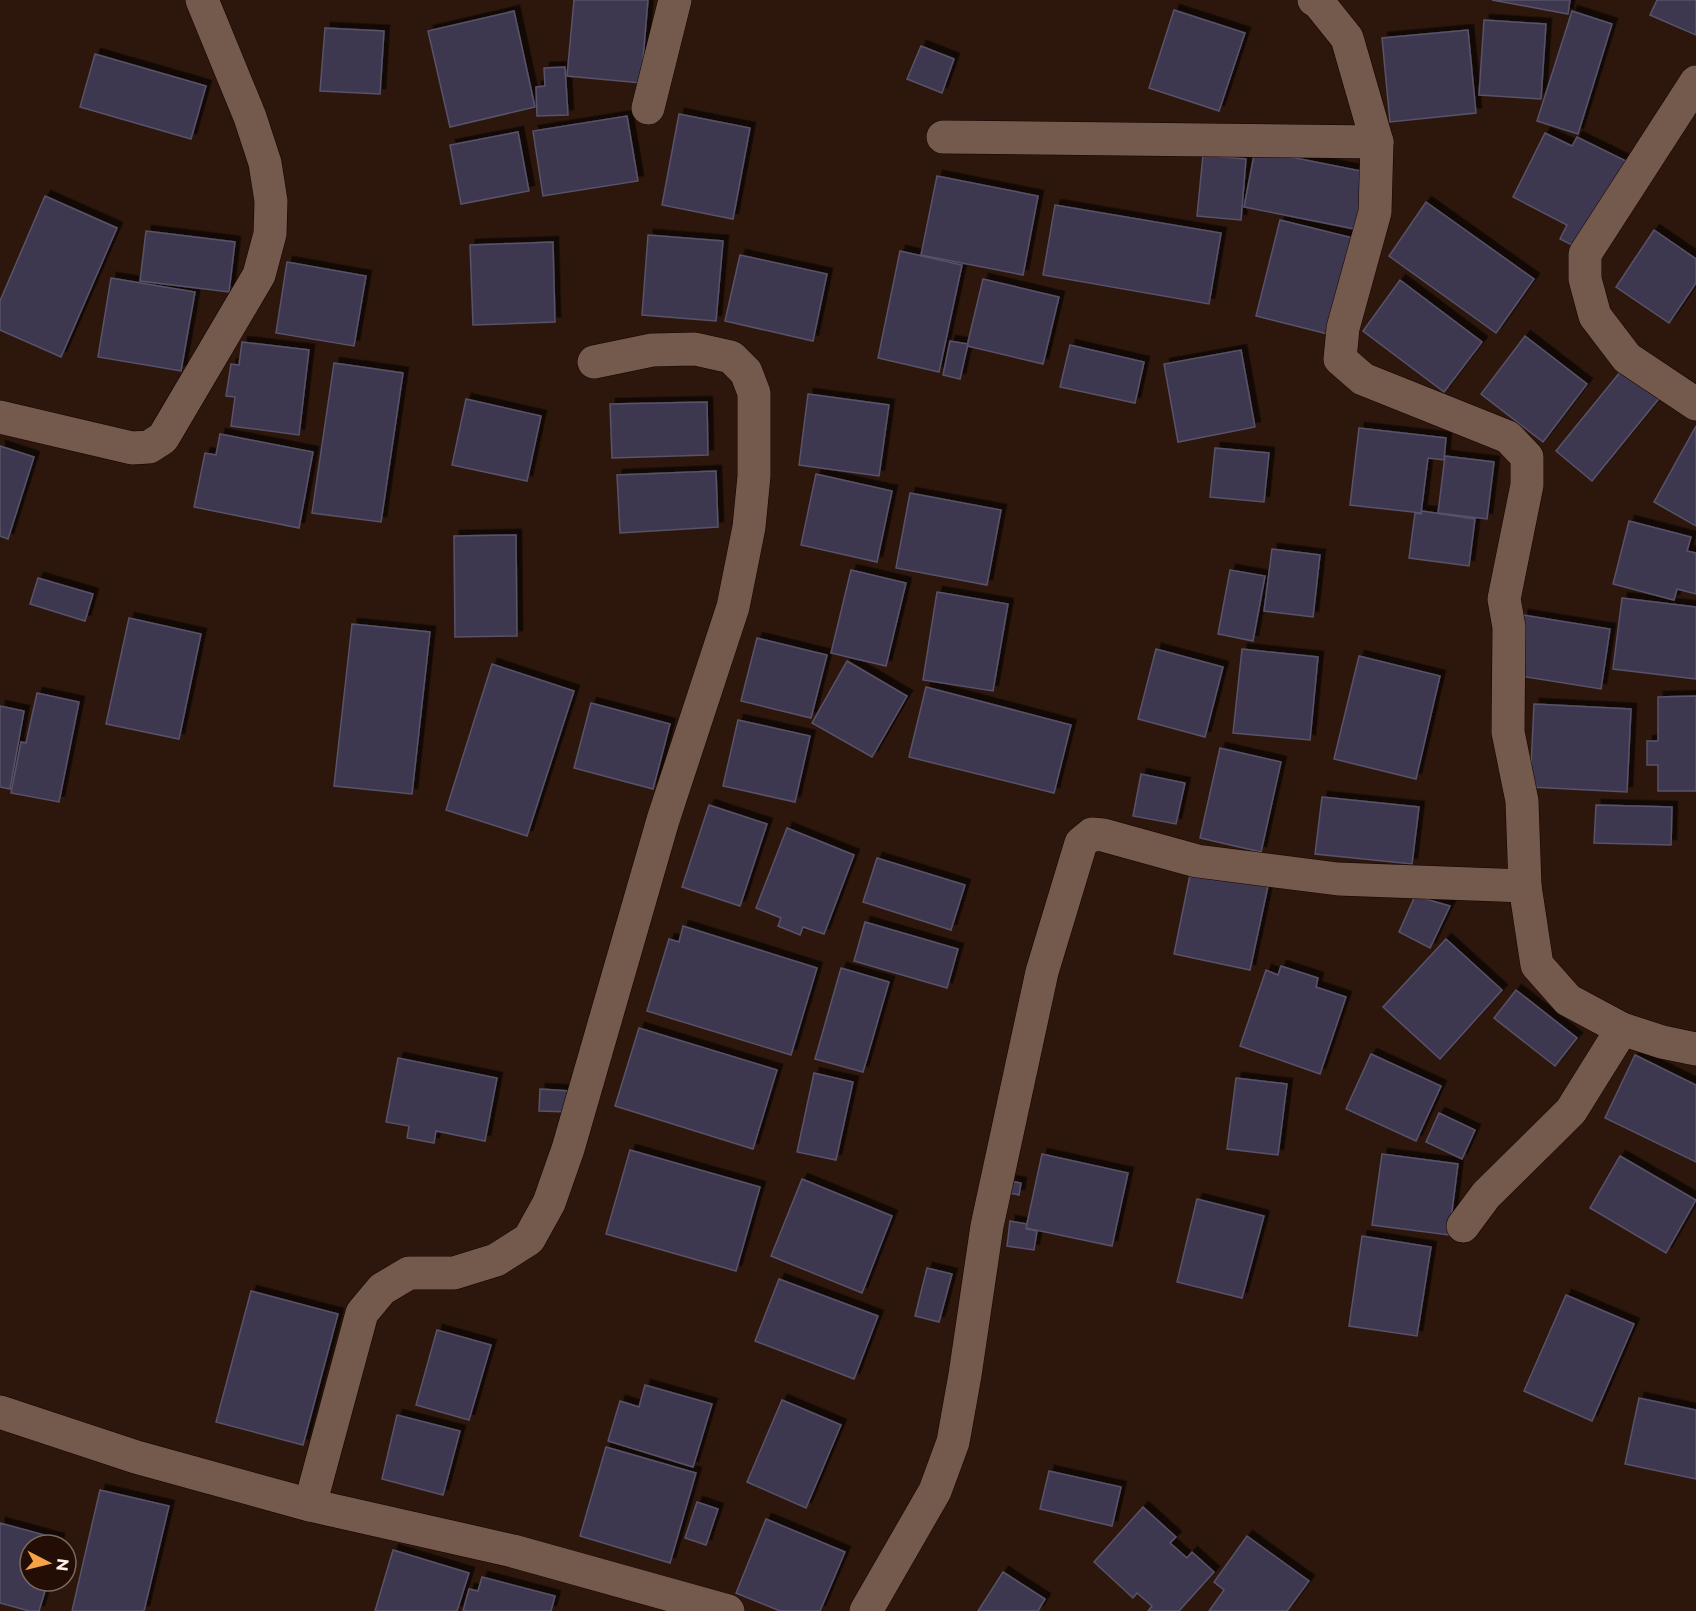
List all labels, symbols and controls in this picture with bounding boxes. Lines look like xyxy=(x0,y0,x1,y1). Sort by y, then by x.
north arrow xyxy=(18,1533,78,1593)
text: N xyxy=(52,1557,73,1572)

